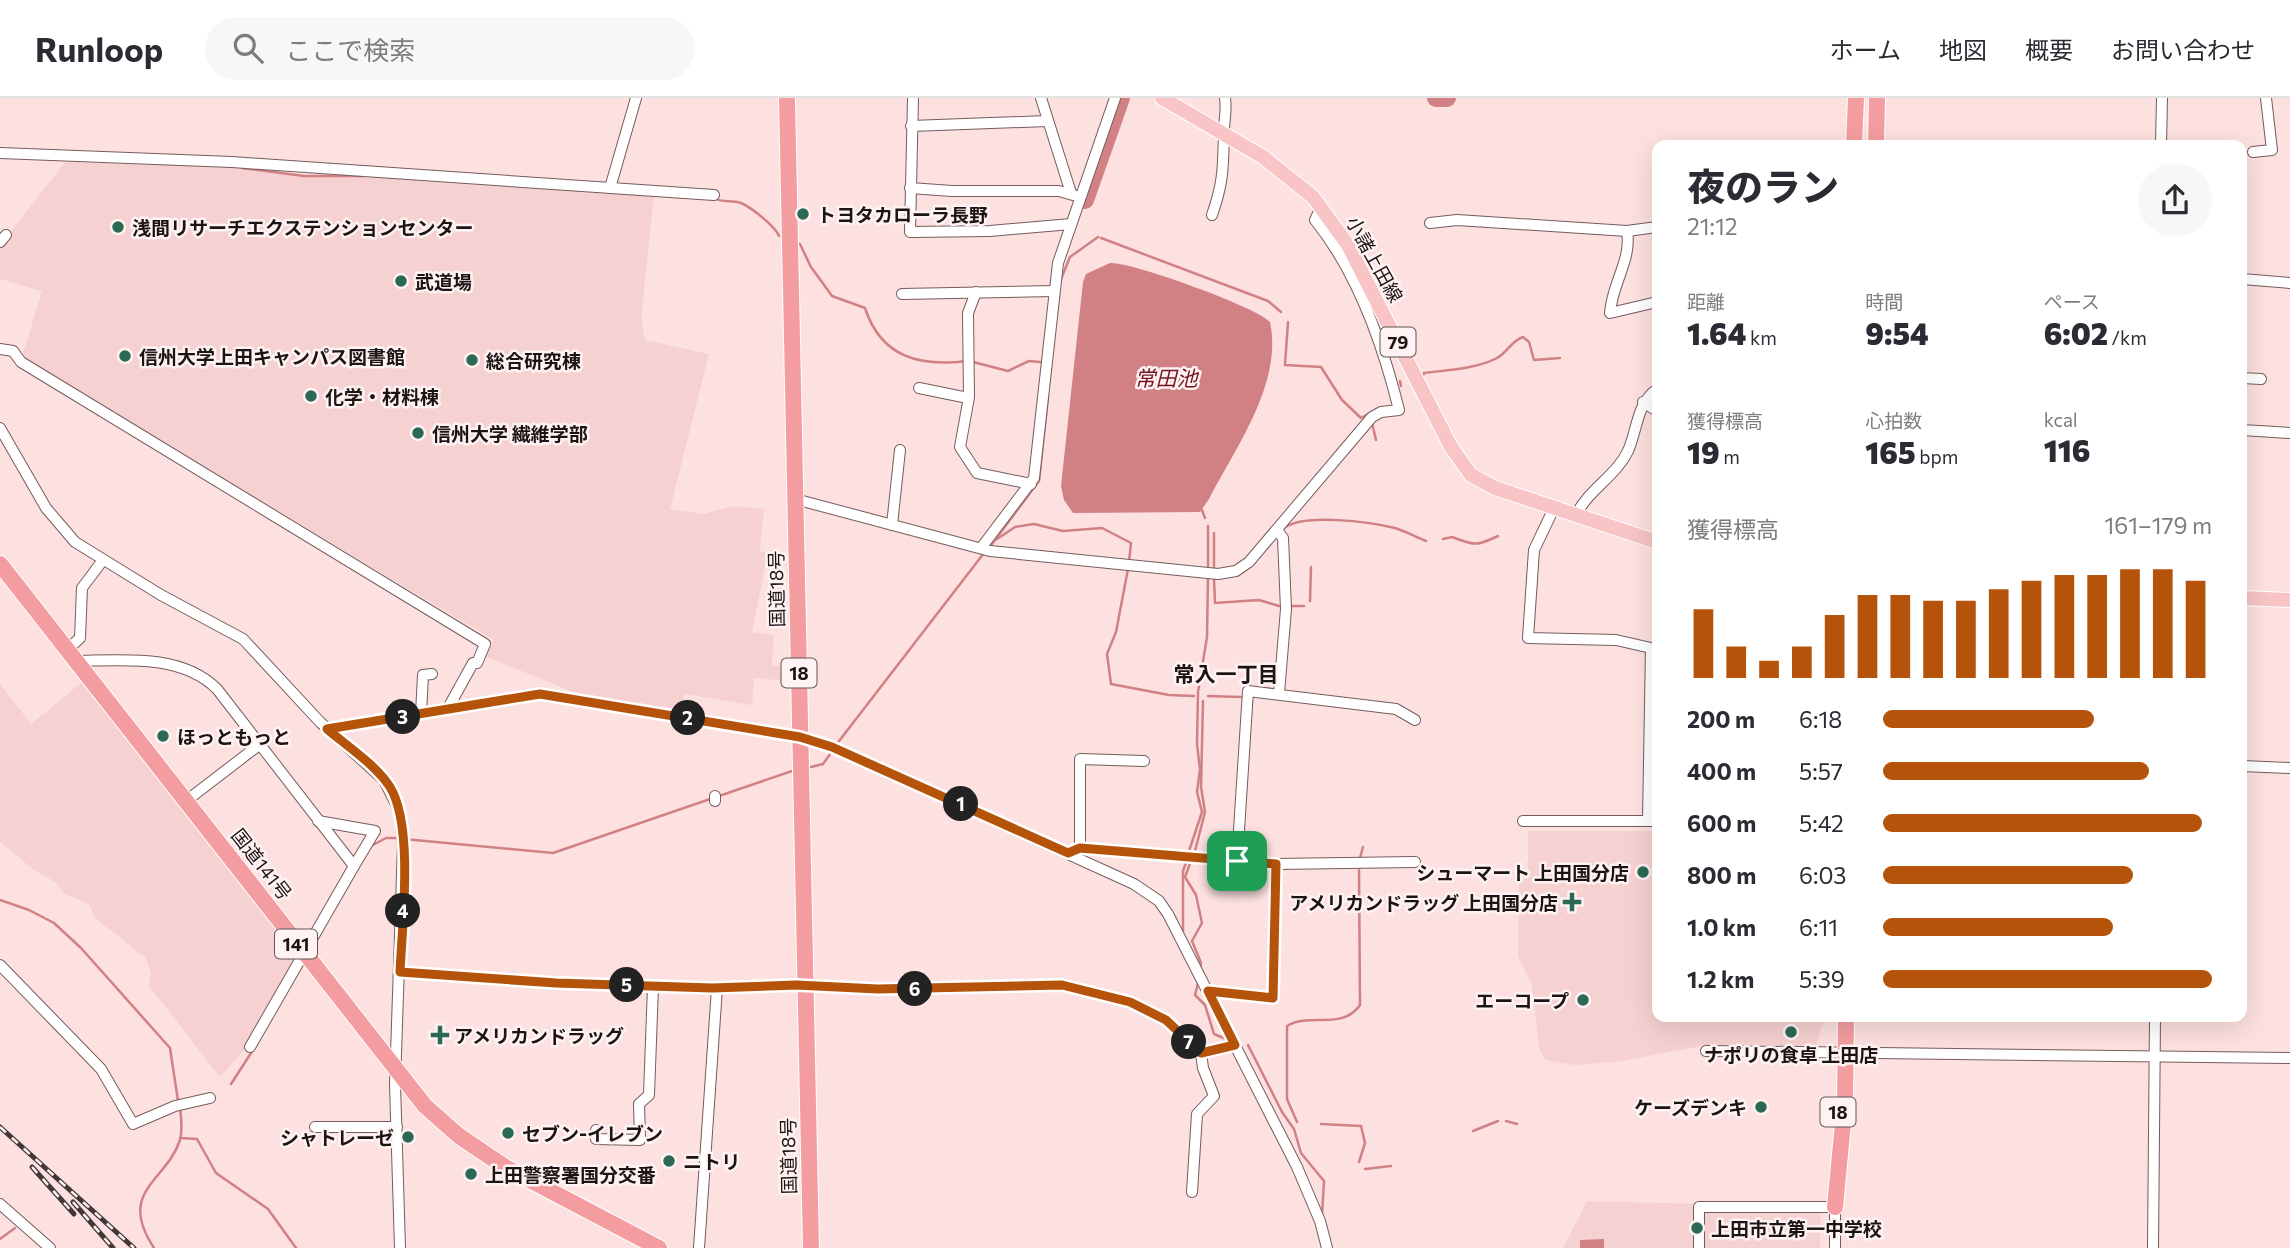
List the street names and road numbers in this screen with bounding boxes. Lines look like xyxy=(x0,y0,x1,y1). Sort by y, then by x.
street label: 小諸上田線 xyxy=(1342,212,1408,306)
road number: 79 xyxy=(1380,328,1416,356)
street label: 国道18号 xyxy=(764,550,788,628)
road number: 18 xyxy=(782,658,816,688)
street label: 国道141号 xyxy=(227,824,297,904)
road number: 141 xyxy=(275,930,317,958)
road number: 18 xyxy=(1820,1098,1856,1126)
street label: 国道18号 xyxy=(776,1117,800,1195)

